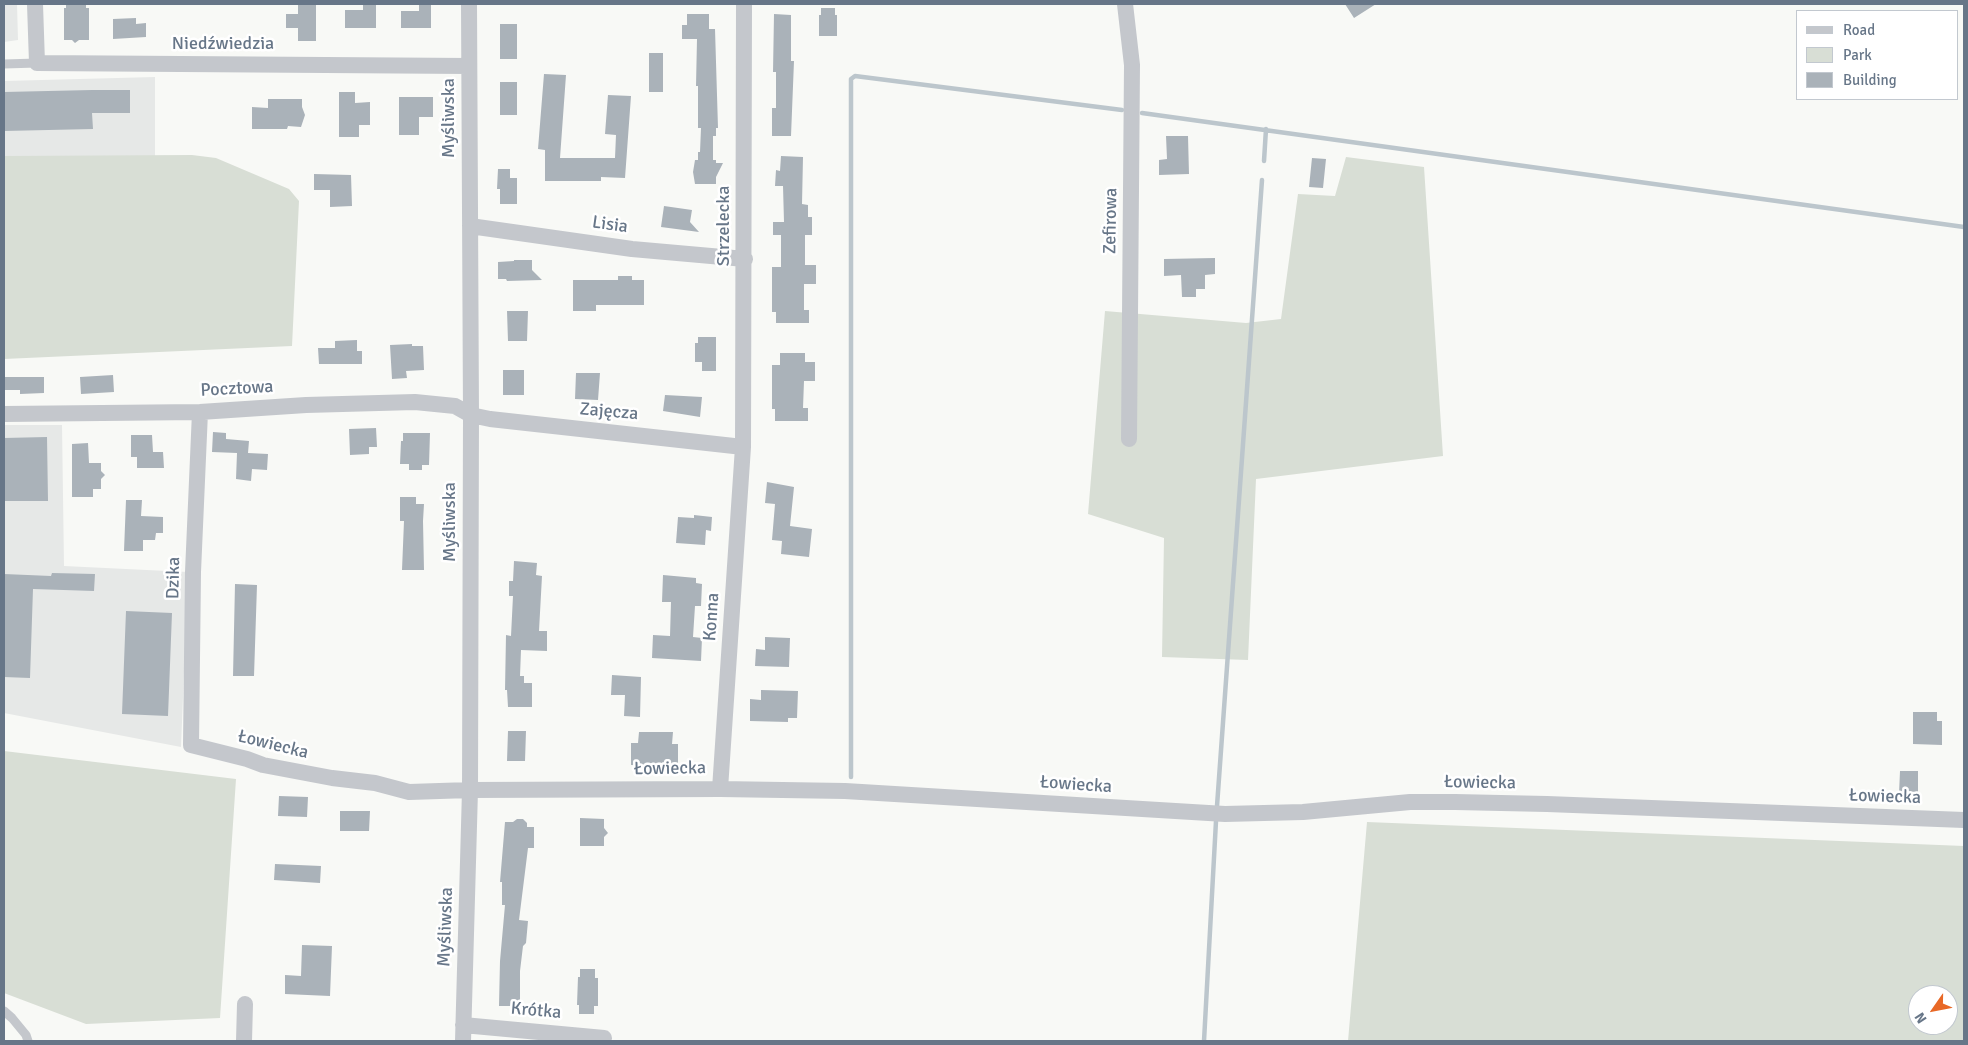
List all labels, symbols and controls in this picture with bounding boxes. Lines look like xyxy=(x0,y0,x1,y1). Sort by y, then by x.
legend xyxy=(1796,10,1958,100)
text: Road xyxy=(1843,21,1875,39)
street label: Niedźwiedzia xyxy=(172,33,274,55)
text: Park xyxy=(1843,46,1872,64)
text: Building xyxy=(1843,71,1897,89)
street label: Myśliwska xyxy=(438,78,460,158)
street label: Strzelecka xyxy=(713,186,735,266)
street label: Zefirowa xyxy=(1100,188,1122,254)
street label: Lisia xyxy=(591,212,629,238)
street label: Pocztowa xyxy=(200,376,274,402)
street label: Zajęcza xyxy=(579,399,639,425)
street label: Myśliwska xyxy=(439,482,461,562)
street label: Dzika xyxy=(163,557,185,599)
street label: Konna xyxy=(700,592,724,642)
street label: Łowiecka xyxy=(235,726,311,764)
street label: Łowiecka xyxy=(634,758,706,780)
street label: Łowiecka xyxy=(1039,772,1113,798)
street label: Łowiecka xyxy=(1444,772,1516,794)
street label: Łowiecka xyxy=(1849,785,1921,809)
street label: Myśliwska xyxy=(434,887,458,967)
north arrow xyxy=(1908,985,1958,1035)
street label: Krótka xyxy=(510,998,562,1024)
text: N xyxy=(1911,1009,1931,1027)

